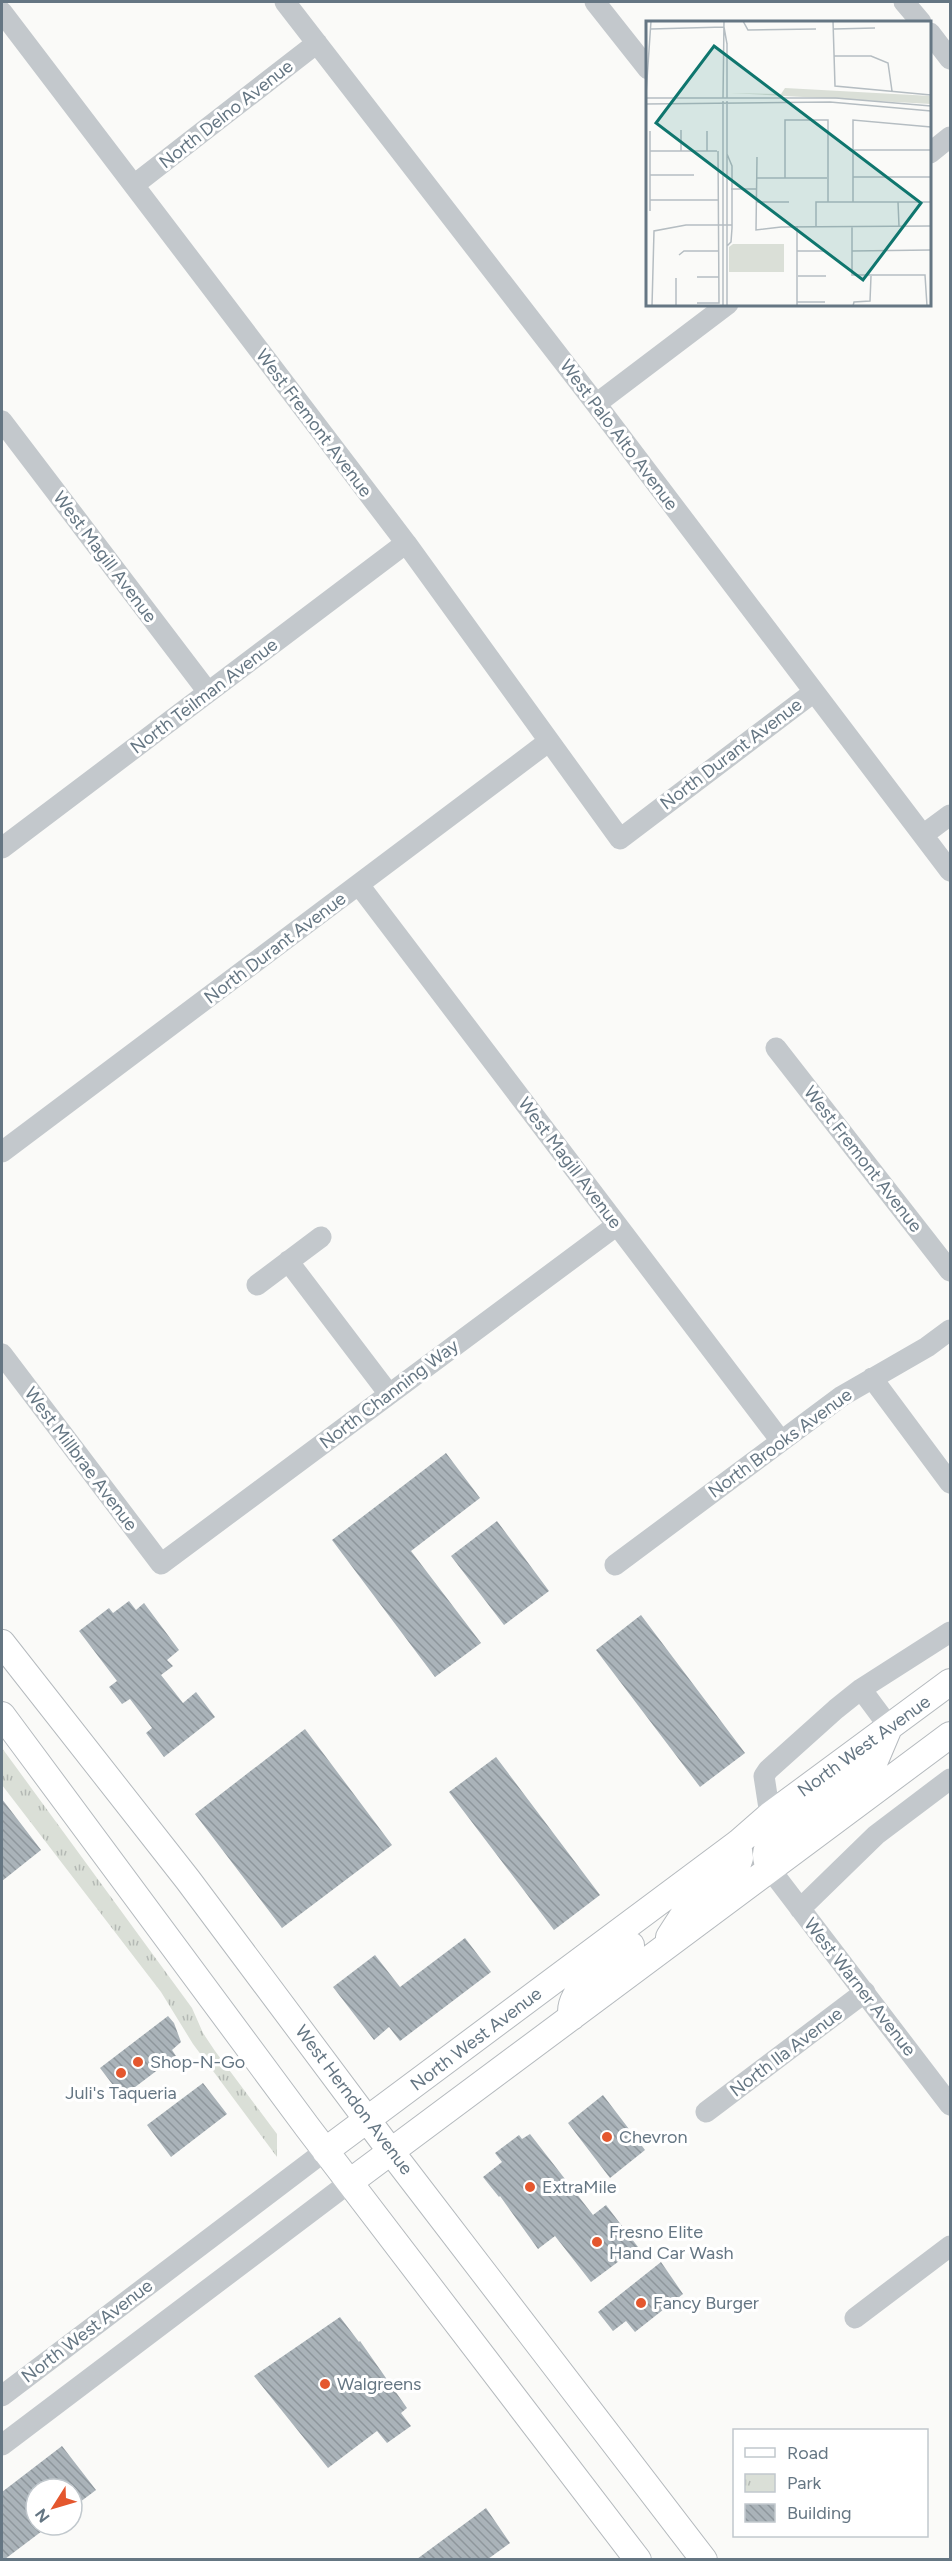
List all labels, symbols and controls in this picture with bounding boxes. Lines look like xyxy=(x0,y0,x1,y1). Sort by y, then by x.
inset map xyxy=(646,21,931,306)
street label: North Delno Avenue xyxy=(155,55,297,173)
street label: West Fremont Avenue xyxy=(251,345,377,501)
street label: West Palo Alto Avenue xyxy=(555,355,683,515)
street label: West Magill Avenue xyxy=(49,487,162,627)
street label: North Teilman Avenue xyxy=(126,633,282,758)
street label: North Durant Avenue xyxy=(656,693,806,814)
street label: North Durant Avenue xyxy=(200,887,350,1008)
street label: West Fremont Avenue xyxy=(799,1082,927,1237)
street label: West Magill Avenue xyxy=(514,1093,627,1233)
street label: North Channing Way xyxy=(315,1334,463,1453)
street label: West Millbrae Avenue xyxy=(20,1383,142,1535)
street label: North Brooks Avenue xyxy=(704,1383,856,1502)
street label: North West Avenue xyxy=(793,1690,935,1802)
street label: West Warner Avenue xyxy=(799,1914,921,2061)
street label: North West Avenue xyxy=(406,1982,546,2096)
street label: North Ila Avenue xyxy=(725,2002,847,2101)
street label: West Herndon Avenue xyxy=(290,2021,418,2179)
place label: Shop-N-Go xyxy=(150,2051,245,2073)
marker: Shop-N-Go xyxy=(131,2055,145,2069)
marker: Juli's Taqueria xyxy=(114,2066,128,2080)
place label: Juli's Taqueria xyxy=(65,2082,177,2104)
place label: Chevron xyxy=(619,2126,688,2148)
marker: Chevron xyxy=(600,2130,614,2144)
place label: ExtraMile xyxy=(542,2176,617,2198)
marker: ExtraMile xyxy=(523,2180,537,2194)
place label: Fresno Elite Hand Car Wash xyxy=(609,2221,734,2264)
marker: Fresno Elite Hand Car Wash xyxy=(590,2235,604,2249)
street label: North West Avenue xyxy=(17,2274,157,2388)
place label: Fancy Burger xyxy=(653,2292,759,2314)
marker: Fancy Burger xyxy=(634,2296,648,2310)
place label: Walgreens xyxy=(337,2373,421,2395)
marker: Walgreens xyxy=(318,2377,332,2391)
legend xyxy=(733,2429,928,2537)
text: Road xyxy=(787,2442,828,2464)
text: Park xyxy=(787,2472,822,2494)
north arrow xyxy=(24,2477,84,2537)
text: Building xyxy=(787,2502,852,2524)
text: N xyxy=(31,2505,54,2526)

